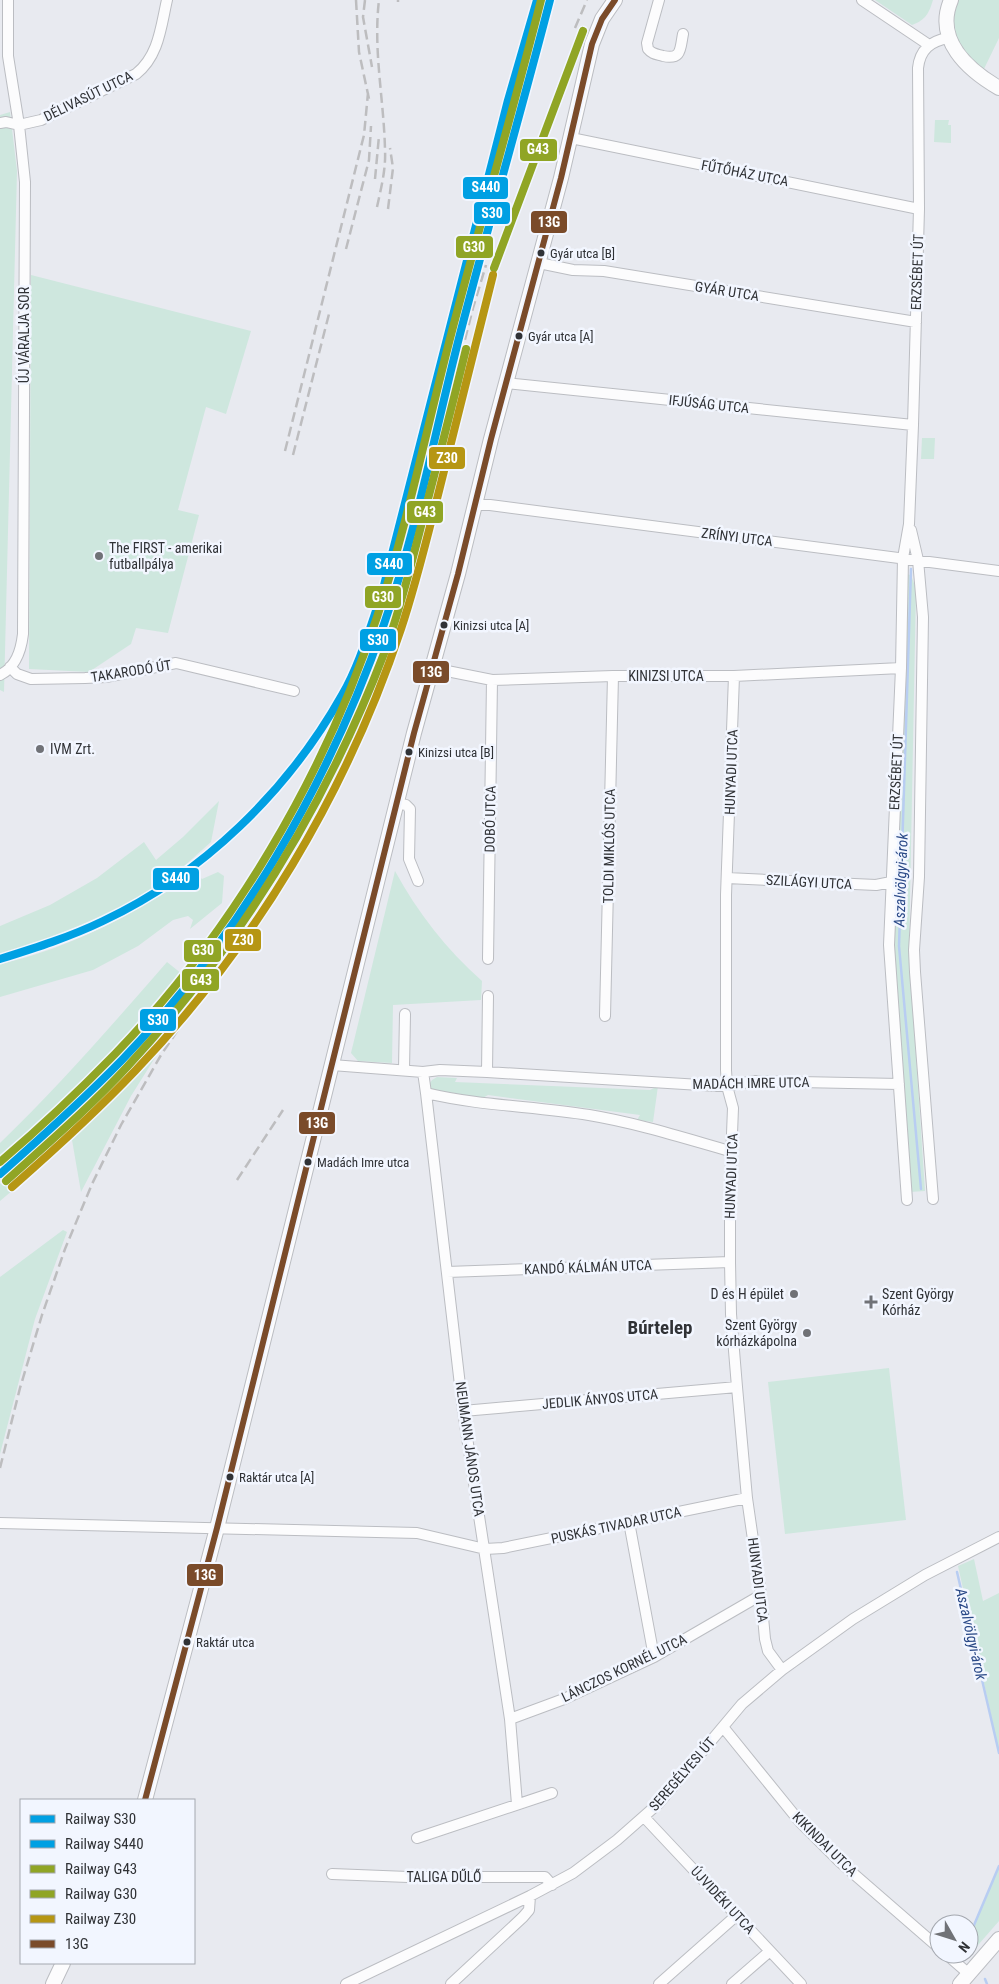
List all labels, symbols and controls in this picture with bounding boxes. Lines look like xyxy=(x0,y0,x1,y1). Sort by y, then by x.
street label: DÉLIVASÚT UTCA xyxy=(41,67,135,124)
line badge: G43 xyxy=(519,138,558,162)
text: G43 xyxy=(527,141,549,157)
street label: FŰTŐHÁZ UTCA xyxy=(700,156,790,189)
line badge: S440 xyxy=(462,176,509,200)
text: S440 xyxy=(472,179,500,195)
line badge: S30 xyxy=(473,201,511,225)
text: S30 xyxy=(481,205,503,221)
line badge: 13G xyxy=(530,210,568,234)
text: 13G xyxy=(538,214,560,230)
street label: ERZSÉBET ÚT xyxy=(907,234,926,310)
line badge: G30 xyxy=(455,235,494,259)
text: G30 xyxy=(463,239,485,255)
place label: Gyár utca [B] xyxy=(550,246,615,261)
marker: Gyár utca [B] xyxy=(536,248,546,258)
street label: GYÁR UTCA xyxy=(694,277,760,304)
street label: ÚJ VÁRALJA SOR xyxy=(15,286,32,383)
place label: Gyár utca [A] xyxy=(528,329,594,344)
marker: Gyár utca [A] xyxy=(514,331,524,341)
street label: IFJÚSÁG UTCA xyxy=(668,391,750,416)
line badge: Z30 xyxy=(428,446,466,470)
text: Z30 xyxy=(436,450,458,466)
line badge: G43 xyxy=(406,500,444,524)
text: G43 xyxy=(414,504,436,520)
street label: ZRÍNYI UTCA xyxy=(700,524,774,549)
place label: The FIRST - amerikai futballpálya xyxy=(109,540,222,572)
marker: The FIRST - amerikai futballpálya xyxy=(93,550,105,562)
line badge: S440 xyxy=(366,552,413,576)
text: S440 xyxy=(375,556,403,572)
line badge: G30 xyxy=(364,585,402,609)
text: G30 xyxy=(372,589,394,605)
place label: Kinizsi utca [A] xyxy=(453,618,529,633)
marker: Kinizsi utca [A] xyxy=(439,620,449,630)
line badge: S30 xyxy=(359,628,397,652)
text: S30 xyxy=(367,632,389,648)
street label: TAKARODÓ ÚT xyxy=(90,656,172,685)
line badge: 13G xyxy=(412,660,450,684)
text: 13G xyxy=(420,664,442,680)
street label: KINIZSI UTCA xyxy=(628,668,704,684)
street label: HUNYADI UTCA xyxy=(722,729,740,815)
street label: ERZSÉBET ÚT xyxy=(885,734,906,810)
place label: IVM Zrt. xyxy=(50,741,95,757)
marker: IVM Zrt. xyxy=(34,743,46,755)
place label: Kinizsi utca [B] xyxy=(418,745,494,760)
marker: Kinizsi utca [B] xyxy=(404,747,414,757)
street label: DOBÓ UTCA xyxy=(480,786,499,852)
street label: TOLDI MIKLÓS UTCA xyxy=(599,789,618,903)
water label: Aszalvölgyi-árok xyxy=(890,832,912,928)
line badge: S440 xyxy=(152,867,200,891)
text: S440 xyxy=(162,870,190,886)
street label: SZILÁGYI UTCA xyxy=(766,871,852,892)
line badge: Z30 xyxy=(224,928,262,952)
text: Z30 xyxy=(232,932,254,948)
line badge: G30 xyxy=(183,939,222,963)
text: G30 xyxy=(192,942,214,958)
line badge: G43 xyxy=(181,968,220,992)
text: G43 xyxy=(190,972,212,988)
line badge: S30 xyxy=(139,1008,177,1032)
text: S30 xyxy=(147,1012,169,1028)
street label: MADÁCH IMRE UTCA xyxy=(692,1073,810,1092)
line badge: 13G xyxy=(298,1111,336,1135)
text: 13G xyxy=(306,1115,328,1131)
street label: HUNYADI UTCA xyxy=(722,1133,740,1219)
place label: Madách Imre utca xyxy=(317,1155,409,1170)
marker: Madách Imre utca xyxy=(303,1157,313,1167)
street label: KANDÓ KÁLMÁN UTCA xyxy=(524,1256,652,1277)
place label: D és H épület xyxy=(711,1286,784,1302)
place label: Szent György Kórház xyxy=(882,1286,954,1318)
marker: D és H épület xyxy=(788,1288,800,1300)
marker: Szent György Kórház xyxy=(864,1295,878,1309)
district label: Búrtelep xyxy=(628,1316,692,1339)
place label: Szent György kórházkápolna xyxy=(716,1317,797,1349)
marker: Szent György kórházkápolna xyxy=(801,1327,813,1339)
street label: NEUMANN JÁNOS UTCA xyxy=(453,1380,488,1517)
street label: JEDLIK ÁNYOS UTCA xyxy=(541,1385,659,1412)
place label: Raktár utca [A] xyxy=(239,1470,314,1485)
marker: Raktár utca [A] xyxy=(225,1472,235,1482)
street label: PUSKÁS TIVADAR UTCA xyxy=(549,1502,682,1547)
street label: HUNYADI UTCA xyxy=(745,1537,771,1623)
line badge: 13G xyxy=(186,1563,224,1587)
text: 13G xyxy=(194,1567,216,1583)
water label: Aszalvölgyi-árok xyxy=(951,1585,990,1682)
street label: LÁNCZOS KORNÉL UTCA xyxy=(558,1630,689,1705)
place label: Raktár utca xyxy=(196,1635,254,1650)
marker: Raktár utca xyxy=(182,1637,192,1647)
street label: SEREGÉLYESI ÚT xyxy=(645,1733,718,1814)
legend xyxy=(20,1799,195,1964)
street label: KIKINDAI UTCA xyxy=(789,1808,861,1880)
text: Railway S30 xyxy=(65,1810,136,1828)
text: Railway S440 xyxy=(65,1835,144,1853)
text: Railway G43 xyxy=(65,1860,137,1878)
street label: ÚJVIDÉKI UTCA xyxy=(688,1862,759,1937)
street label: TALIGA DŰLŐ xyxy=(406,1868,482,1885)
text: Railway G30 xyxy=(65,1885,137,1903)
text: Railway Z30 xyxy=(65,1910,136,1928)
north arrow xyxy=(929,1914,979,1964)
text: 13G xyxy=(65,1935,89,1953)
text: N xyxy=(955,1939,973,1956)

